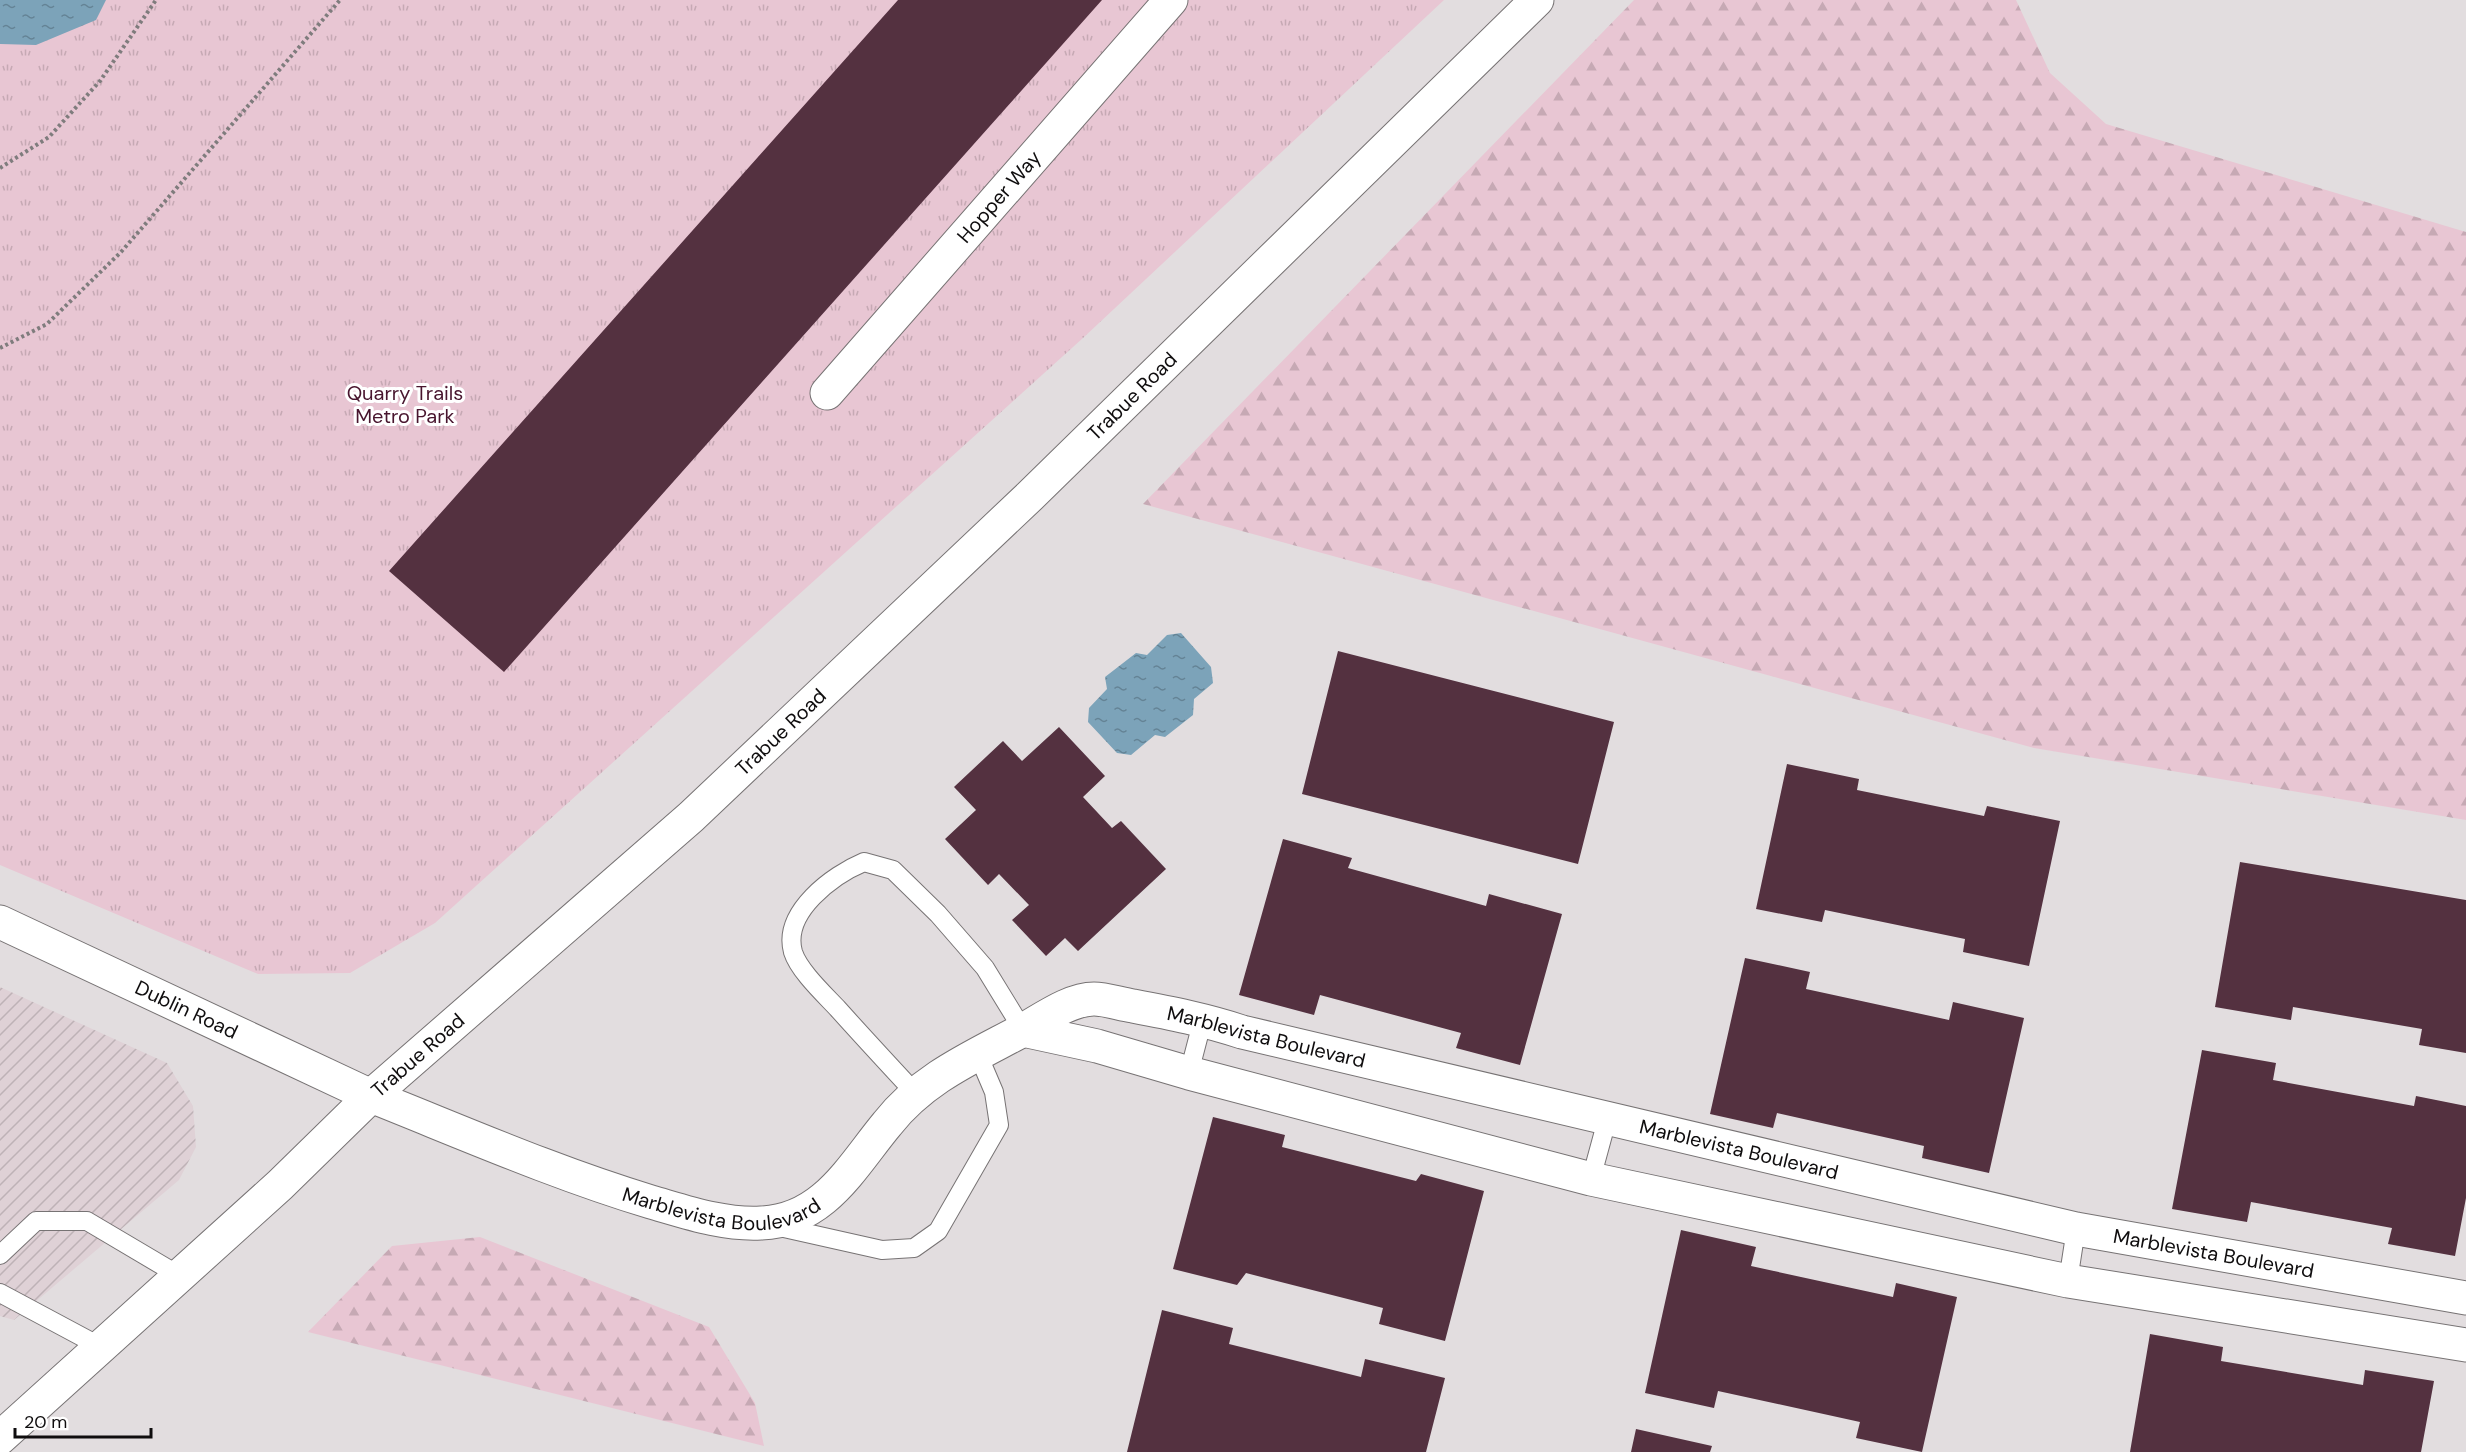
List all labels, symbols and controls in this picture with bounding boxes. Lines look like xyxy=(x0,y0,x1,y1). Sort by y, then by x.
street label: Hopper Way xyxy=(951,145,1046,248)
street label: Trabue Road xyxy=(1081,347,1182,446)
park label: Quarry Trails Metro Park xyxy=(347,380,463,429)
street label: Trabue Road xyxy=(730,683,832,781)
street label: Dublin Road xyxy=(131,974,242,1045)
street label: Marblevista Boulevard xyxy=(1165,1000,1368,1074)
street label: Trabue Road xyxy=(366,1007,470,1103)
street label: Marblevista Boulevard xyxy=(1637,1113,1841,1185)
street label: Marblevista Boulevard xyxy=(619,1181,826,1236)
street label: Marblevista Boulevard xyxy=(2111,1223,2316,1284)
scale bar xyxy=(15,1401,152,1439)
text: 20 m xyxy=(24,1410,67,1434)

